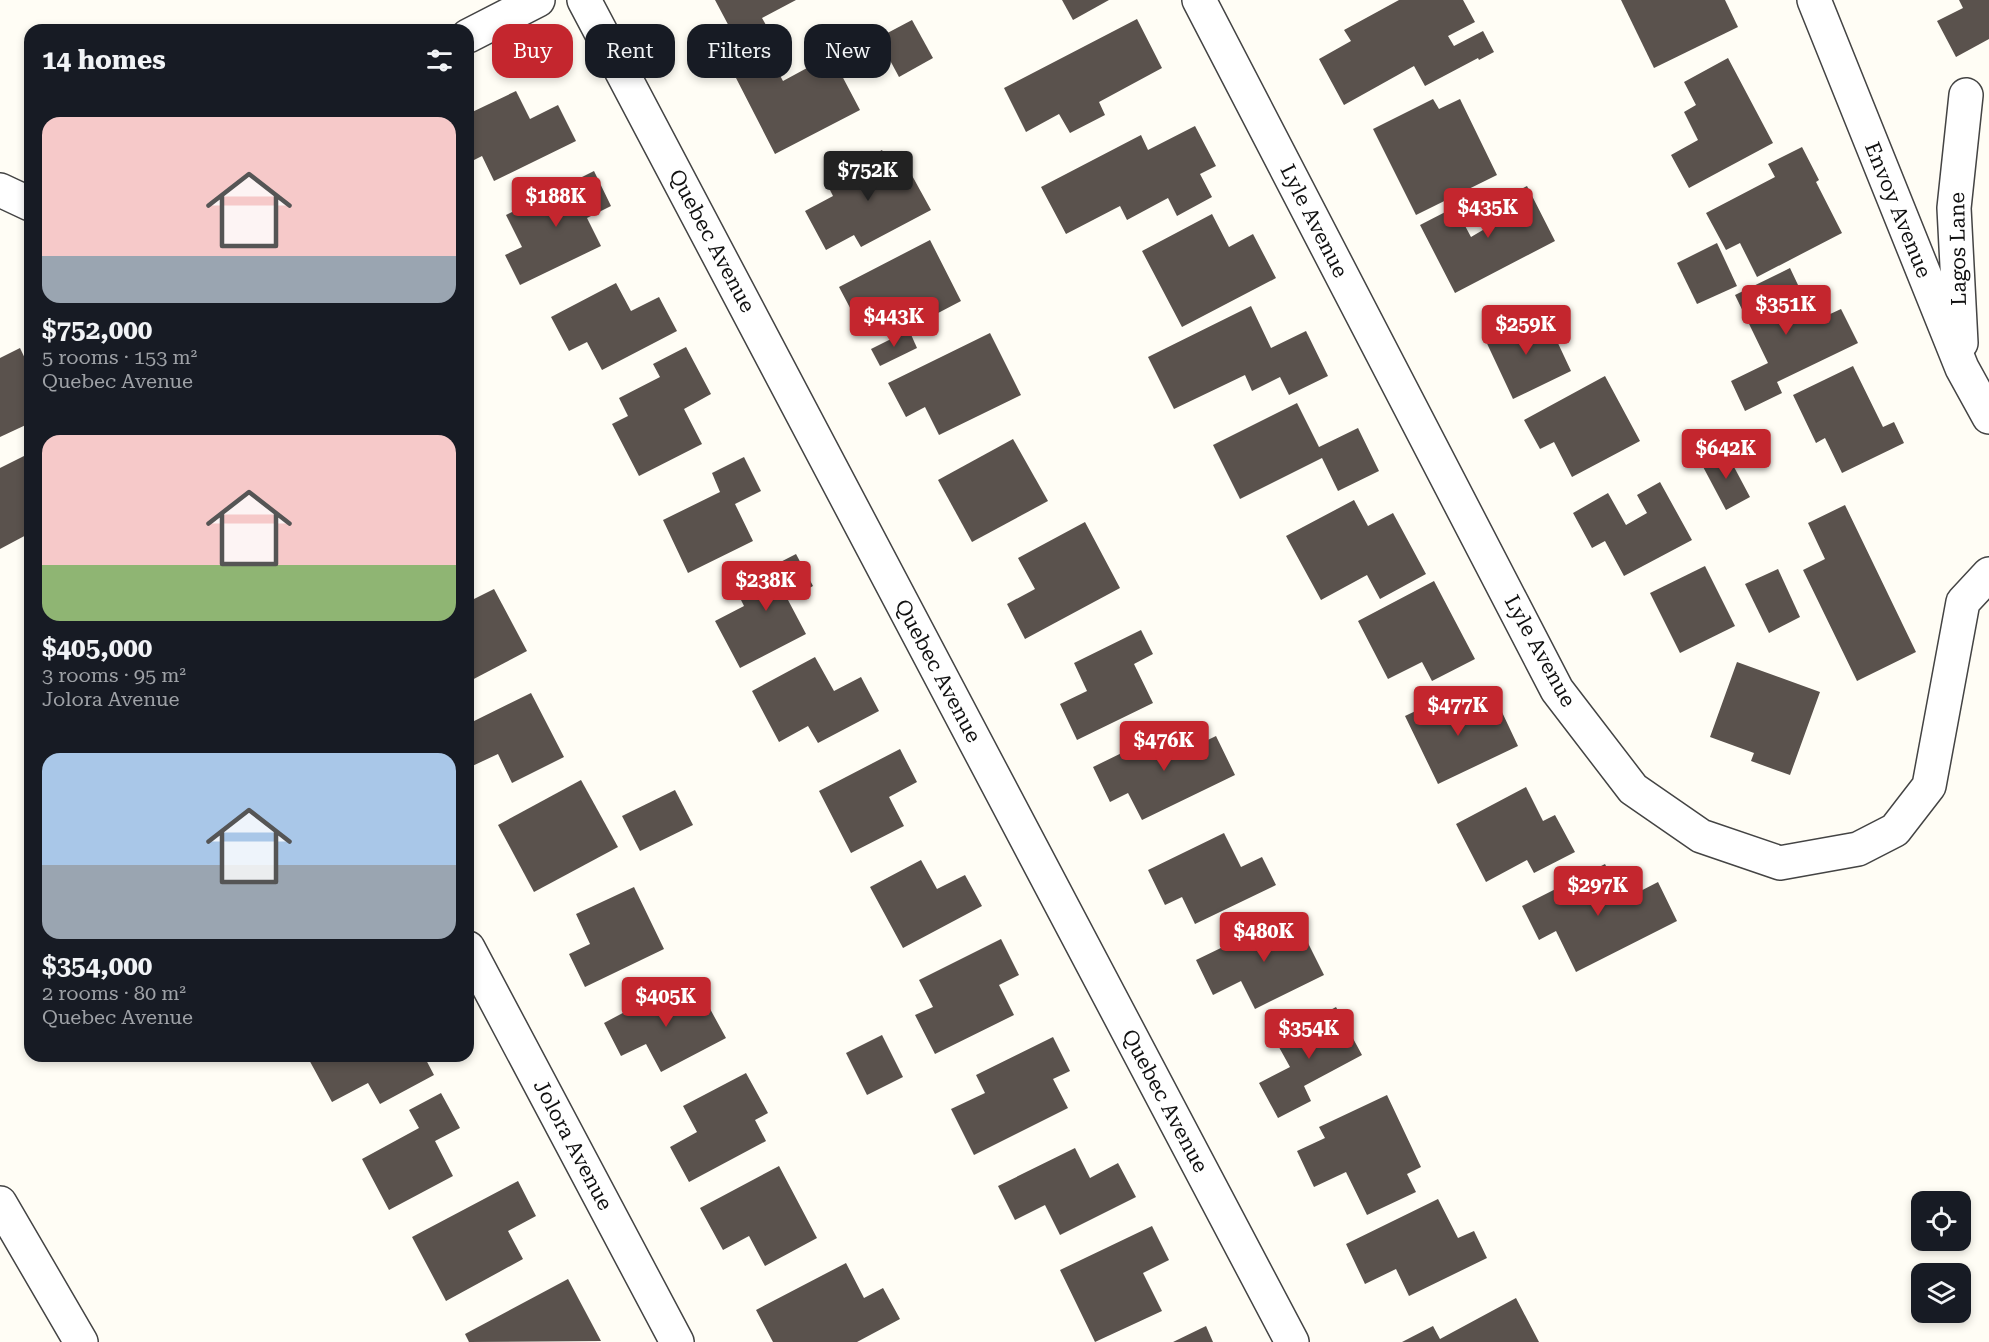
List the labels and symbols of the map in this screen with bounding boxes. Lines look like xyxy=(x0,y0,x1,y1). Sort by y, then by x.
street label: Envoy Avenue xyxy=(1860,139,1936,281)
pin: $752K xyxy=(826,151,910,202)
street label: Lyle Avenue xyxy=(1275,160,1353,282)
street label: Quebec Avenue xyxy=(664,165,760,317)
pin: $188K xyxy=(514,177,598,228)
pin: $435K xyxy=(1446,188,1530,239)
street label: Lagos Lane xyxy=(1945,192,1971,306)
pin: $351K xyxy=(1744,285,1828,336)
pin: $443K xyxy=(852,297,936,348)
pin: $259K xyxy=(1484,305,1568,356)
pin: $642K xyxy=(1684,429,1768,480)
pin: $238K xyxy=(724,561,808,612)
street label: Lyle Avenue xyxy=(1500,591,1580,711)
street label: Quebec Avenue xyxy=(890,595,986,747)
pin: $477K xyxy=(1416,686,1500,737)
pin: $476K xyxy=(1122,721,1206,772)
pin: $297K xyxy=(1556,866,1640,917)
pin: $480K xyxy=(1222,912,1306,963)
pin: $405K xyxy=(624,977,708,1028)
pin: $354K xyxy=(1267,1009,1351,1060)
street label: Quebec Avenue xyxy=(1117,1025,1213,1177)
street label: Jolora Avenue xyxy=(529,1076,617,1214)

